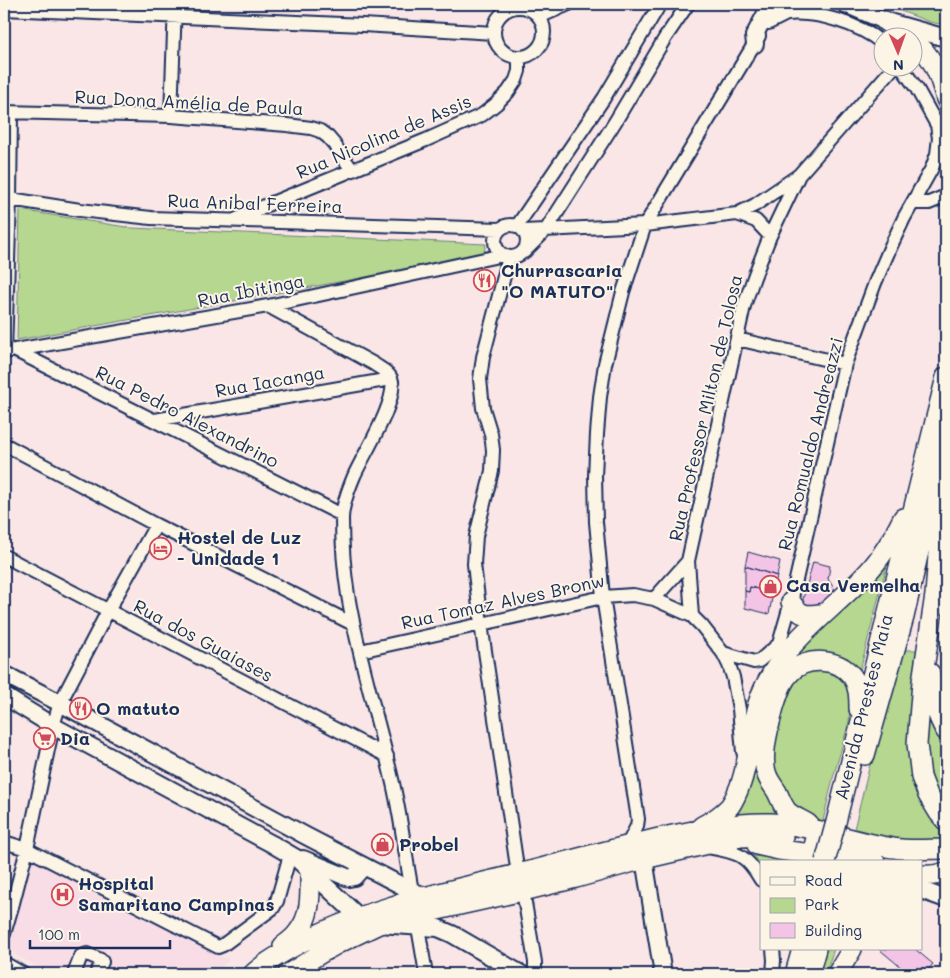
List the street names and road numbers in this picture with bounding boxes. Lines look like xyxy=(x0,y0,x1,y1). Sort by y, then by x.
street label: Rua Dona Amélia de Paula xyxy=(74,84,304,120)
street label: Rua Nicolina de Assis xyxy=(292,88,475,184)
street label: Rua Anibal Ferreira xyxy=(167,188,343,218)
street label: Rua Ibitinga xyxy=(195,268,306,312)
street label: Rua Professor Milton de Tolosa xyxy=(663,272,747,543)
street label: Rua Romualdo Andreazzi xyxy=(772,335,848,553)
street label: Rua Pedro Alexandrino xyxy=(92,359,283,473)
street label: Rua Iacanga xyxy=(213,360,327,402)
street label: Rua Tomaz Alves Bronw xyxy=(399,568,607,634)
street label: Rua dos Guaiases xyxy=(130,593,277,687)
street label: Avenida Prestes Maia xyxy=(828,611,898,802)

